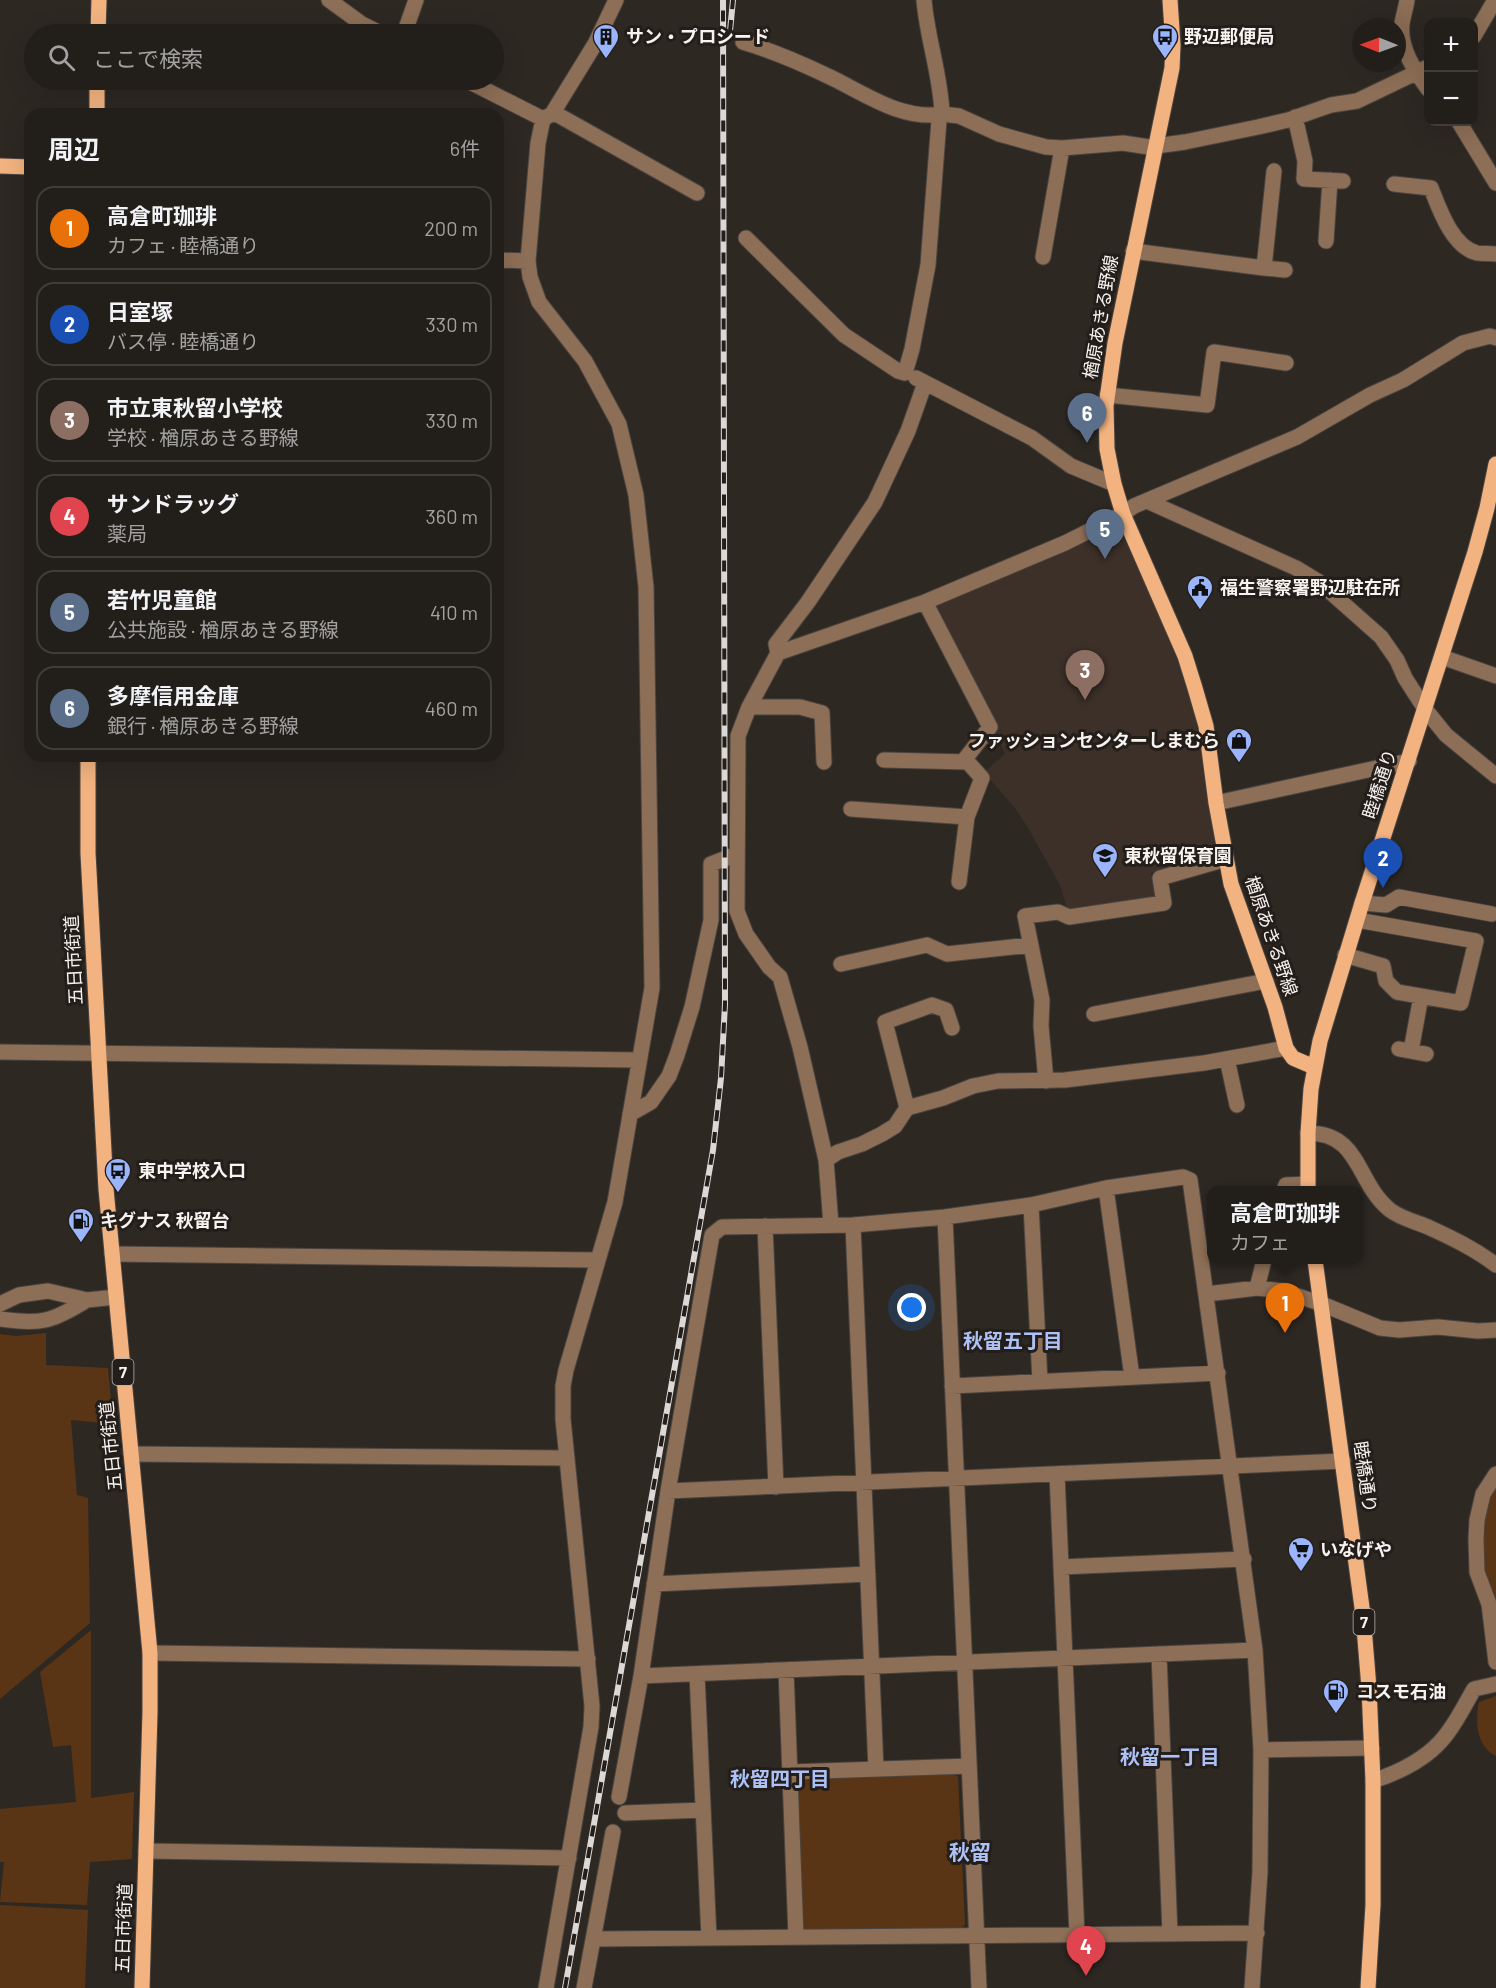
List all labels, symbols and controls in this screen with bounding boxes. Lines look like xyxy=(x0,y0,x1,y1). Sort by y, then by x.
north arrow xyxy=(1352,18,1406,72)
map controls xyxy=(1424,18,1478,126)
button: + xyxy=(1424,18,1478,72)
building icon: サン・プロシード xyxy=(591,22,621,60)
bus stop icon: 野辺郵便局 xyxy=(1150,22,1180,60)
search box xyxy=(24,24,504,90)
place label: サン・プロシード xyxy=(626,25,770,47)
place label: 野辺郵便局 xyxy=(1184,25,1274,47)
icon: search xyxy=(45,41,78,74)
text: ここで検索 xyxy=(93,45,203,71)
button: − xyxy=(1424,72,1478,126)
text: 周辺 xyxy=(48,133,100,164)
text: 6件 xyxy=(450,136,480,160)
text: 高倉町珈琲 xyxy=(107,202,217,228)
text: 1 xyxy=(66,216,73,240)
text: 200 m xyxy=(424,216,478,240)
text: カフェ · 睦橋通り xyxy=(107,233,259,257)
street label: 楢原あきる野線 xyxy=(1078,253,1122,381)
text: 日室塚 xyxy=(107,298,173,324)
text: 2 xyxy=(64,312,75,336)
text: 330 m xyxy=(426,312,478,336)
text: バス停 · 睦橋通り xyxy=(107,329,259,353)
text: 市立東秋留小学校 xyxy=(107,394,283,420)
pin: 6 xyxy=(1068,394,1106,443)
text: 3 xyxy=(64,408,75,432)
text: 330 m xyxy=(426,408,478,432)
text: 学校 · 楢原あきる野線 xyxy=(107,425,299,449)
text: サンドラッグ xyxy=(107,490,239,516)
text: 4 xyxy=(63,504,76,528)
text: 360 m xyxy=(426,504,478,528)
pin: 5 xyxy=(1086,510,1124,559)
text: 薬局 xyxy=(107,521,147,545)
public building icon: 福生警察署野辺駐在所 xyxy=(1185,573,1215,611)
place label: 福生警察署野辺駐在所 xyxy=(1220,576,1400,598)
text: 若竹児童館 xyxy=(107,586,217,612)
text: 5 xyxy=(64,600,75,624)
text: 410 m xyxy=(430,600,478,624)
text: 公共施設 · 楢原あきる野線 xyxy=(107,617,339,641)
pin: 3 xyxy=(1066,650,1104,700)
text: 多摩信用金庫 xyxy=(107,682,239,708)
text: 6 xyxy=(64,696,75,720)
text: 460 m xyxy=(425,696,478,720)
text: 銀行 · 楢原あきる野線 xyxy=(107,713,299,737)
shop icon: ファッションセンターしまむら xyxy=(1224,726,1254,764)
place label: ファッションセンターしまむら xyxy=(968,729,1220,751)
street label: 睦橋通り xyxy=(1357,746,1401,821)
pin: 2 xyxy=(1364,838,1402,888)
school or university icon: 東秋留保育園 xyxy=(1090,841,1120,879)
place label: 東秋留保育園 xyxy=(1124,844,1232,866)
street label: 楢原あきる野線 xyxy=(1241,873,1303,999)
street label: 五日市街道 xyxy=(60,915,86,1006)
bus stop icon: 東中学校入口 xyxy=(103,1156,133,1194)
place label: 東中学校入口 xyxy=(138,1159,246,1181)
popup xyxy=(1207,1186,1363,1264)
text: 高倉町珈琲 xyxy=(1230,1199,1340,1225)
fuel station icon: キグナス 秋留台 xyxy=(66,1206,96,1244)
place label: キグナス 秋留台 xyxy=(100,1209,230,1231)
text: カフェ xyxy=(1230,1230,1290,1254)
pin: 1 xyxy=(1266,1284,1304,1333)
your location xyxy=(897,1293,926,1322)
district label: 秋留五丁目 xyxy=(963,1328,1063,1352)
road number: 7 xyxy=(112,1359,134,1385)
street label: 五日市街道 xyxy=(94,1400,126,1492)
street label: 睦橋通り xyxy=(1350,1440,1382,1514)
supermarket icon: いなげや xyxy=(1286,1535,1316,1573)
place label: いなげや xyxy=(1320,1538,1392,1560)
road number: 7 xyxy=(1354,1609,1374,1635)
fuel station icon: コスモ石油 xyxy=(1321,1677,1351,1715)
place label: コスモ石油 xyxy=(1356,1680,1446,1702)
district label: 秋留一丁目 xyxy=(1120,1744,1220,1768)
district label: 秋留四丁目 xyxy=(730,1766,830,1790)
district label: 秋留 xyxy=(949,1839,991,1864)
street label: 五日市街道 xyxy=(110,1883,136,1973)
pin: 4 xyxy=(1066,1926,1106,1976)

